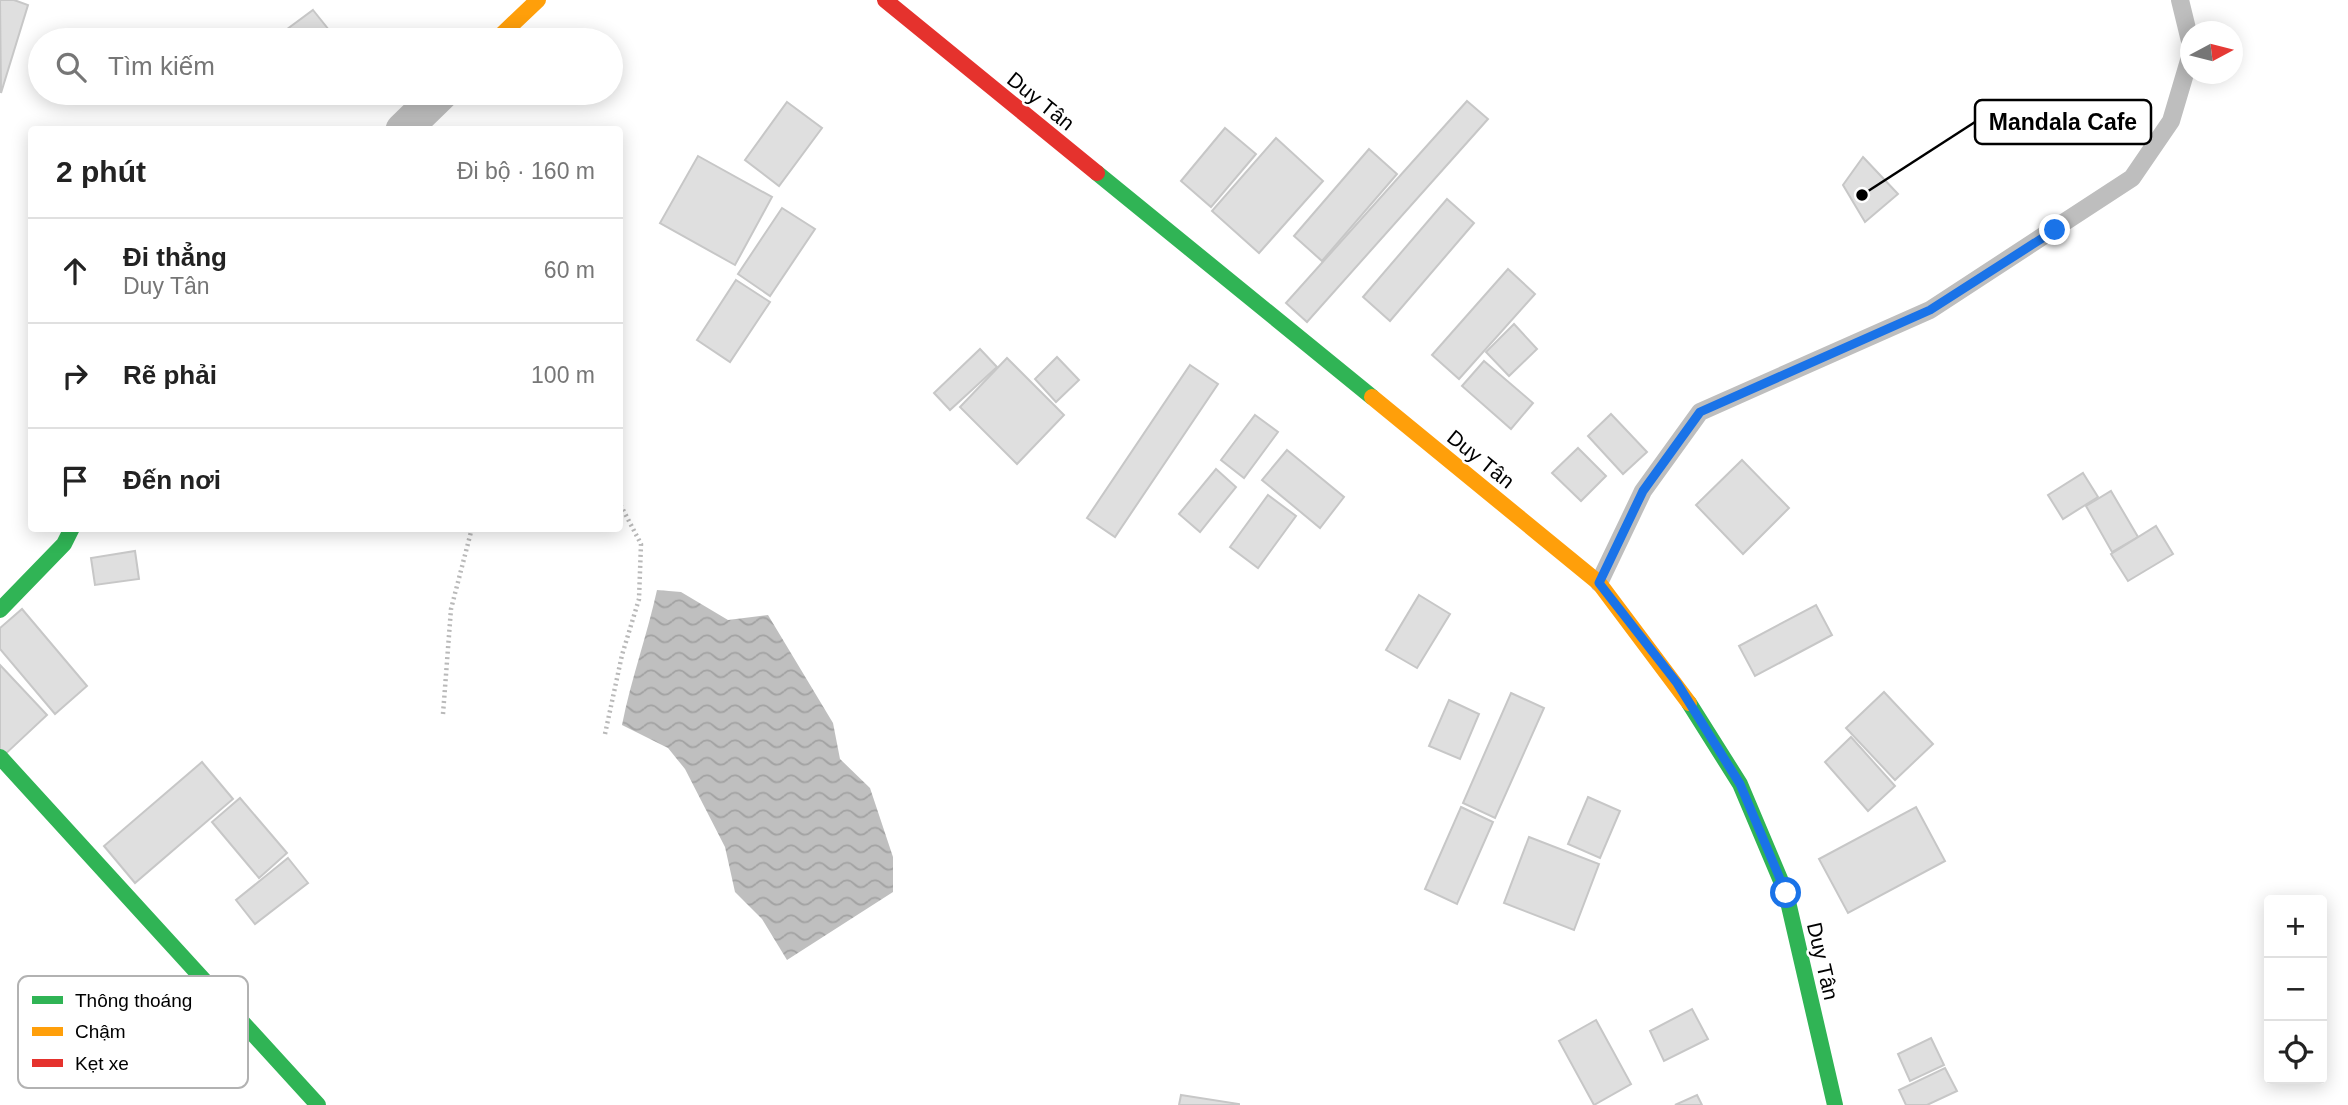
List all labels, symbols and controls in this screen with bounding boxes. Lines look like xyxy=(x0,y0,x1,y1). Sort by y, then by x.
north arrow xyxy=(2180,21,2243,84)
search box xyxy=(28,28,623,105)
icon: search xyxy=(52,48,90,86)
text: Tìm kiếm xyxy=(108,51,215,81)
street label: Duy Tân xyxy=(1003,67,1079,135)
callout: Mandala Cafe xyxy=(1975,100,2151,144)
text: Mandala Cafe xyxy=(1989,109,2137,135)
text: 2 phút xyxy=(56,155,146,188)
text: Đi bộ · 160 m xyxy=(457,158,595,184)
route end xyxy=(2039,214,2070,245)
text: Đi thẳng xyxy=(123,242,227,272)
icon: ahead xyxy=(56,252,94,290)
text: 60 m xyxy=(544,257,595,283)
text: Duy Tân xyxy=(123,273,210,299)
icon: right xyxy=(56,357,94,395)
text: Rẽ phải xyxy=(123,360,217,390)
text: 100 m xyxy=(531,362,595,388)
street label: Duy Tân xyxy=(1443,425,1519,493)
icon: arrive xyxy=(56,462,94,500)
text: Đến nơi xyxy=(123,465,221,495)
route start xyxy=(1770,877,1801,908)
map controls xyxy=(2264,895,2327,1084)
button: + xyxy=(2264,895,2327,958)
street label: Duy Tân xyxy=(1803,920,1843,1002)
button: − xyxy=(2264,958,2327,1021)
legend xyxy=(18,976,248,1088)
text: Thông thoáng xyxy=(75,990,192,1011)
text: Chậm xyxy=(75,1021,126,1042)
button: locate xyxy=(2264,1021,2327,1084)
text: Kẹt xe xyxy=(75,1053,129,1074)

